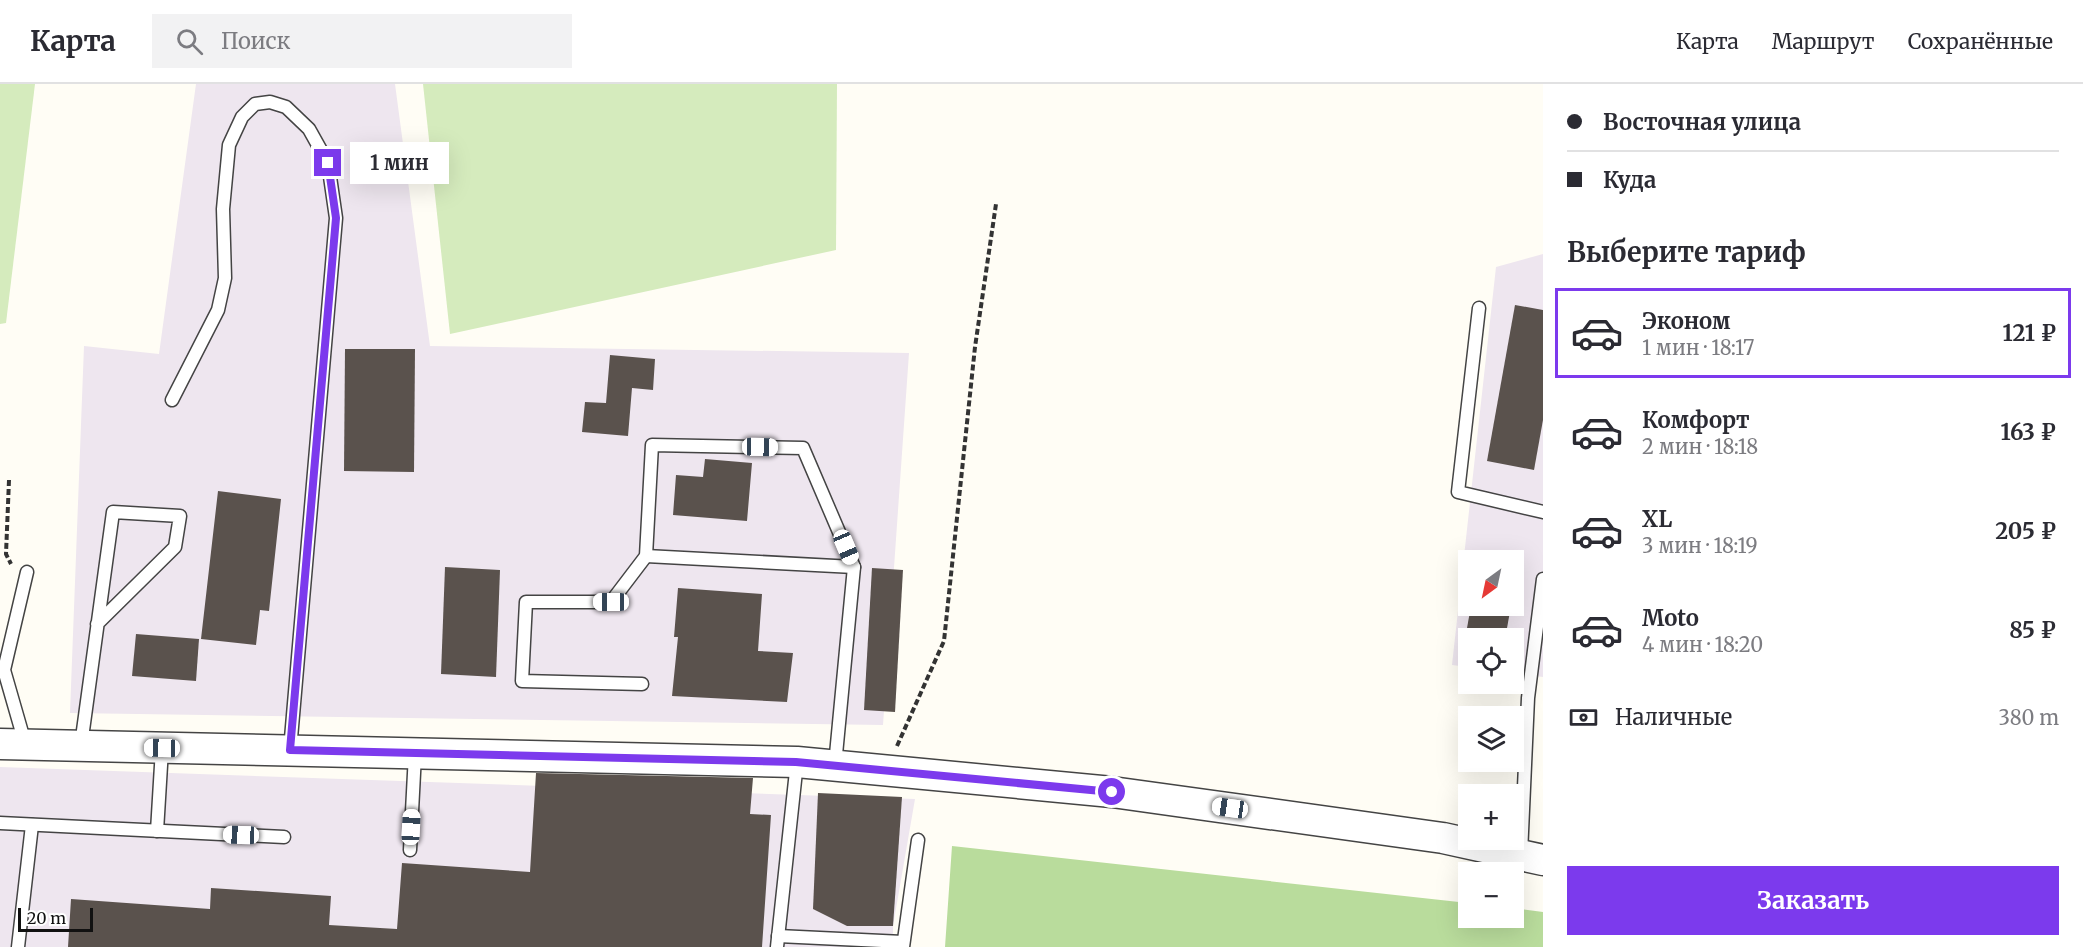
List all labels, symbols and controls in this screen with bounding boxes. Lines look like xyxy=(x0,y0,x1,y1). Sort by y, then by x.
search box xyxy=(152,14,572,68)
text: Карта xyxy=(30,23,116,59)
icon: search xyxy=(173,25,206,58)
text: Поиск xyxy=(221,27,291,55)
text: Карта xyxy=(1676,28,1739,55)
text: Маршрут xyxy=(1772,28,1875,55)
text: Сохранённые xyxy=(1908,28,2053,55)
text: Восточная улица xyxy=(1603,108,1801,136)
callout: 1 мин xyxy=(349,142,448,184)
route end xyxy=(314,149,341,176)
text: 1 мин xyxy=(370,150,429,175)
text: Куда xyxy=(1603,166,1656,194)
text: Выберите тариф xyxy=(1567,235,1806,269)
icon: car xyxy=(1570,306,1624,360)
text: Эконом xyxy=(1642,307,1730,335)
text: 121 ₽ xyxy=(2002,319,2056,347)
text: 1 мин · 18:17 xyxy=(1642,335,1754,360)
icon: car xyxy=(1570,405,1624,459)
text: Комфорт xyxy=(1642,406,1750,434)
text: 163 ₽ xyxy=(2001,418,2056,446)
text: 2 мин · 18:18 xyxy=(1642,434,1758,459)
car xyxy=(742,438,778,456)
icon: car xyxy=(1570,504,1624,558)
text: XL xyxy=(1642,505,1672,533)
text: 205 ₽ xyxy=(1995,517,2056,545)
car xyxy=(831,527,861,567)
text: 3 мин · 18:19 xyxy=(1642,533,1758,558)
north arrow xyxy=(1458,550,1524,616)
map controls xyxy=(1458,550,1524,928)
car xyxy=(593,593,629,611)
icon: car xyxy=(1570,603,1624,657)
text: Moto xyxy=(1642,604,1699,632)
text: 85 ₽ xyxy=(2009,616,2056,644)
button: locate xyxy=(1458,628,1524,694)
text: 4 мин · 18:20 xyxy=(1642,632,1763,657)
icon: cash xyxy=(1567,701,1600,734)
text: Наличные xyxy=(1615,703,1732,731)
text: 380 m xyxy=(1998,705,2059,730)
button: layers xyxy=(1458,706,1524,772)
car xyxy=(144,739,180,757)
route start xyxy=(1098,778,1125,805)
button: + xyxy=(1458,784,1524,850)
car xyxy=(1211,797,1249,819)
car xyxy=(401,809,421,845)
car xyxy=(223,825,259,845)
button: − xyxy=(1458,862,1524,928)
button: Заказать xyxy=(1567,866,2059,935)
scale bar xyxy=(18,905,93,932)
text: 20 m xyxy=(27,908,66,928)

